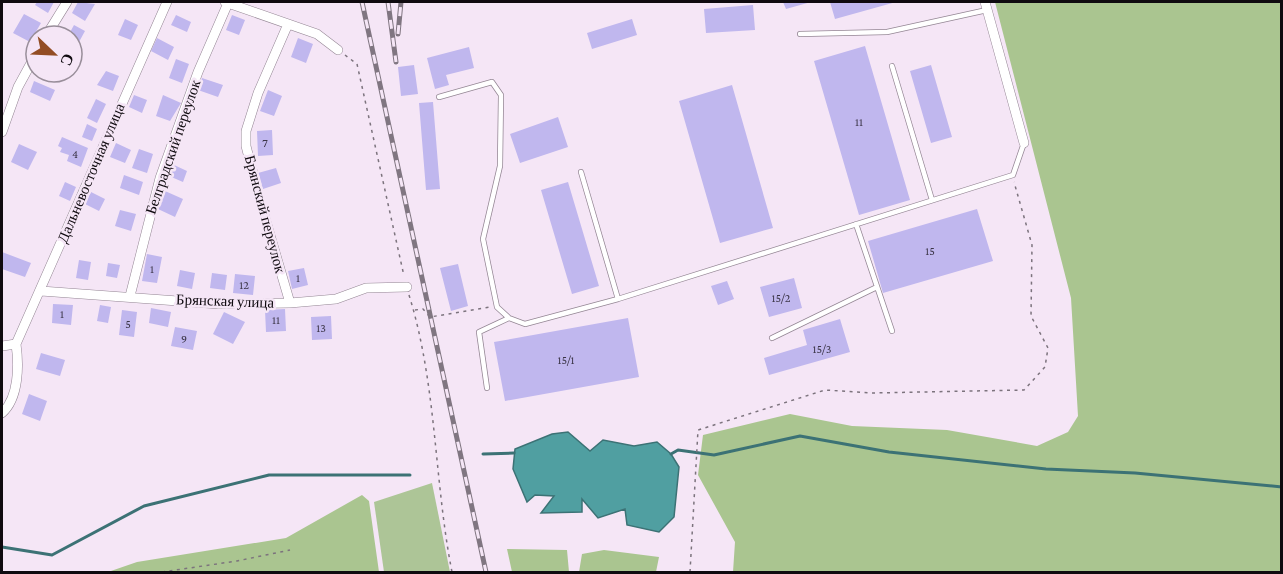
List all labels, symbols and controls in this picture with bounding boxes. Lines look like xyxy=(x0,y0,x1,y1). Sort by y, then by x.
north arrow xyxy=(24,24,84,84)
text: С xyxy=(57,51,77,68)
street label: Белградский переулок xyxy=(142,77,204,216)
street label: Дальневосточная улица xyxy=(54,101,128,245)
house number: 11 xyxy=(855,115,863,129)
house number: 7 xyxy=(262,136,268,150)
house number: 4 xyxy=(72,147,78,161)
street label: Брянский переулок xyxy=(242,153,289,275)
house number: 15 xyxy=(925,244,935,258)
house number: 1 xyxy=(150,262,154,276)
house number: 1 xyxy=(296,271,300,285)
house number: 12 xyxy=(239,278,249,292)
street label: Брянская улица xyxy=(176,291,275,311)
house number: 15/2 xyxy=(771,291,791,305)
house number: 1 xyxy=(60,307,64,321)
house number: 11 xyxy=(272,313,280,327)
house number: 5 xyxy=(125,317,131,331)
house number: 13 xyxy=(316,321,326,335)
house number: 9 xyxy=(181,332,187,346)
house number: 15/3 xyxy=(813,342,832,356)
house number: 15/1 xyxy=(557,353,575,367)

